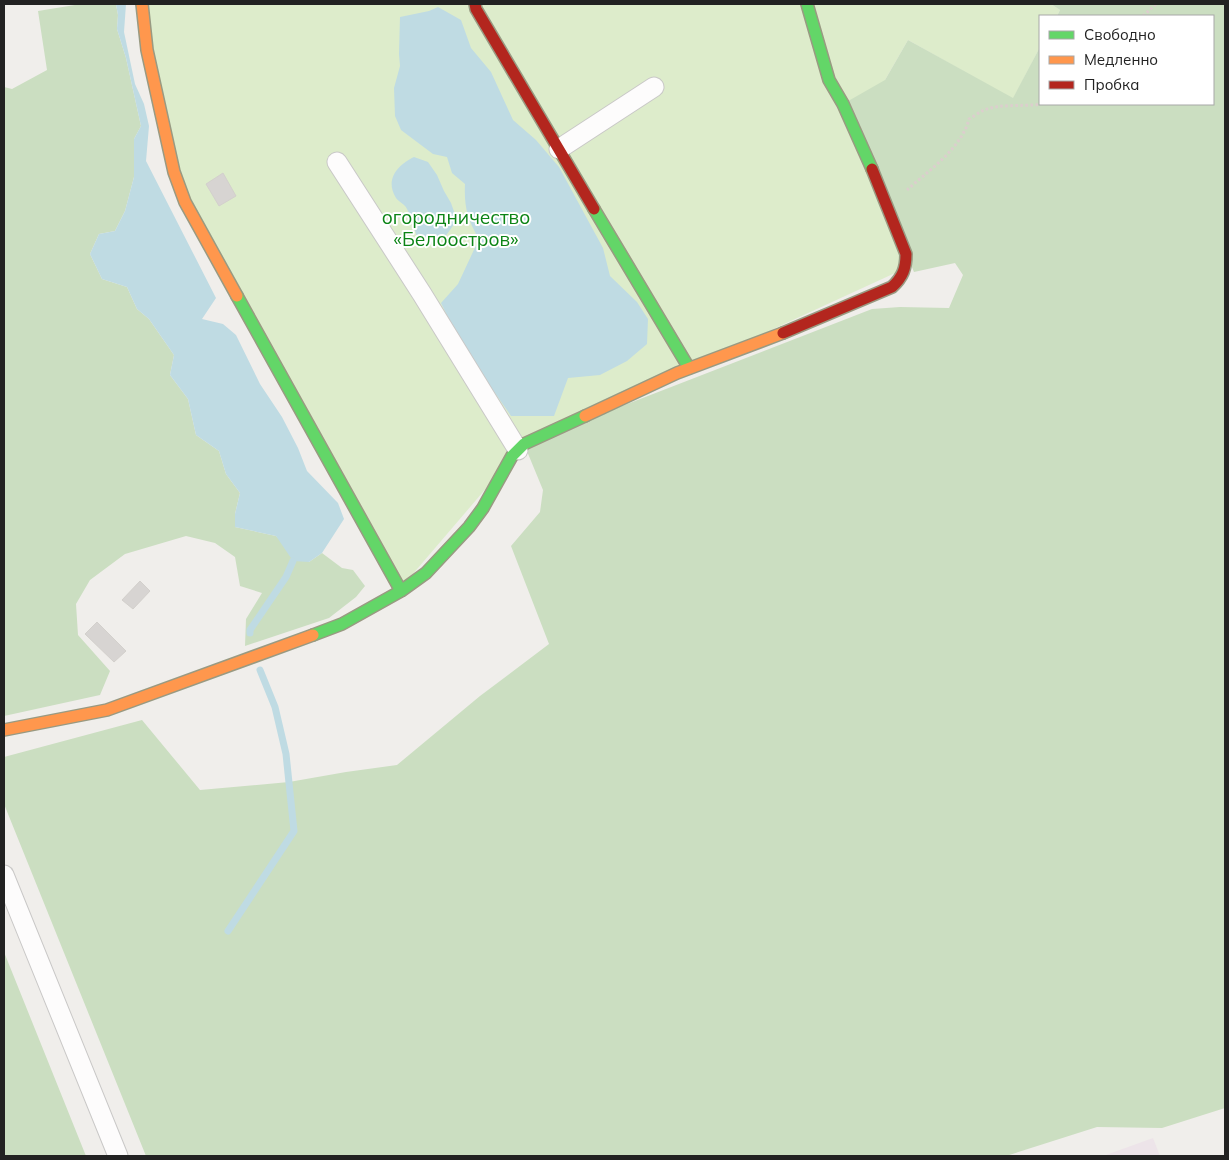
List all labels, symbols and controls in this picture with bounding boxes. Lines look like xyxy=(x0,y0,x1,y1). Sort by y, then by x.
legend xyxy=(1039,15,1214,105)
text: Свободно xyxy=(1084,25,1156,44)
text: Медленно xyxy=(1084,50,1158,69)
text: Пробка xyxy=(1084,75,1139,94)
park label: огородничество «Белоостров» xyxy=(382,205,530,251)

